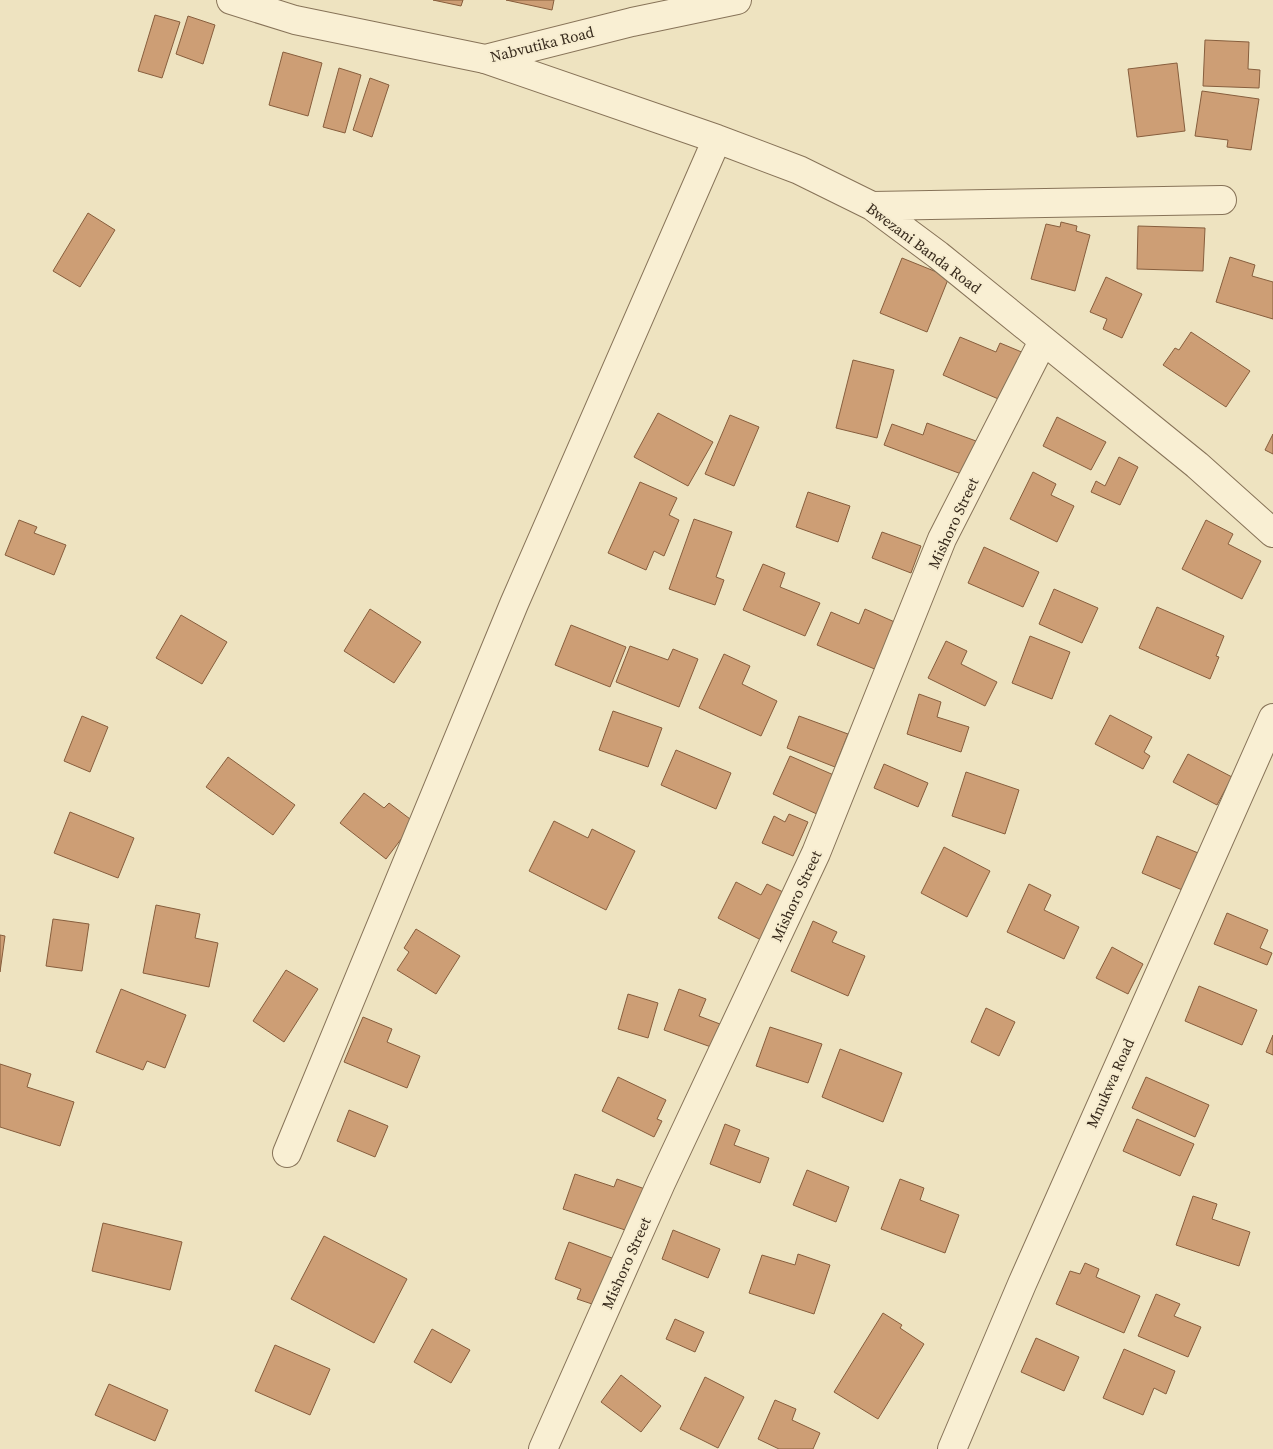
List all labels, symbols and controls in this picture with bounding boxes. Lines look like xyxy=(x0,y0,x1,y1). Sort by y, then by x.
street label: Nabvutika Road xyxy=(488,21,596,67)
street label: Bwezani Banda Road xyxy=(862,198,986,298)
street label: Mishoro Street xyxy=(923,474,983,572)
street label: Mishoro Street xyxy=(766,847,826,945)
street label: Mnukwa Road xyxy=(1081,1035,1139,1131)
street label: Mishoro Street xyxy=(596,1214,656,1312)

